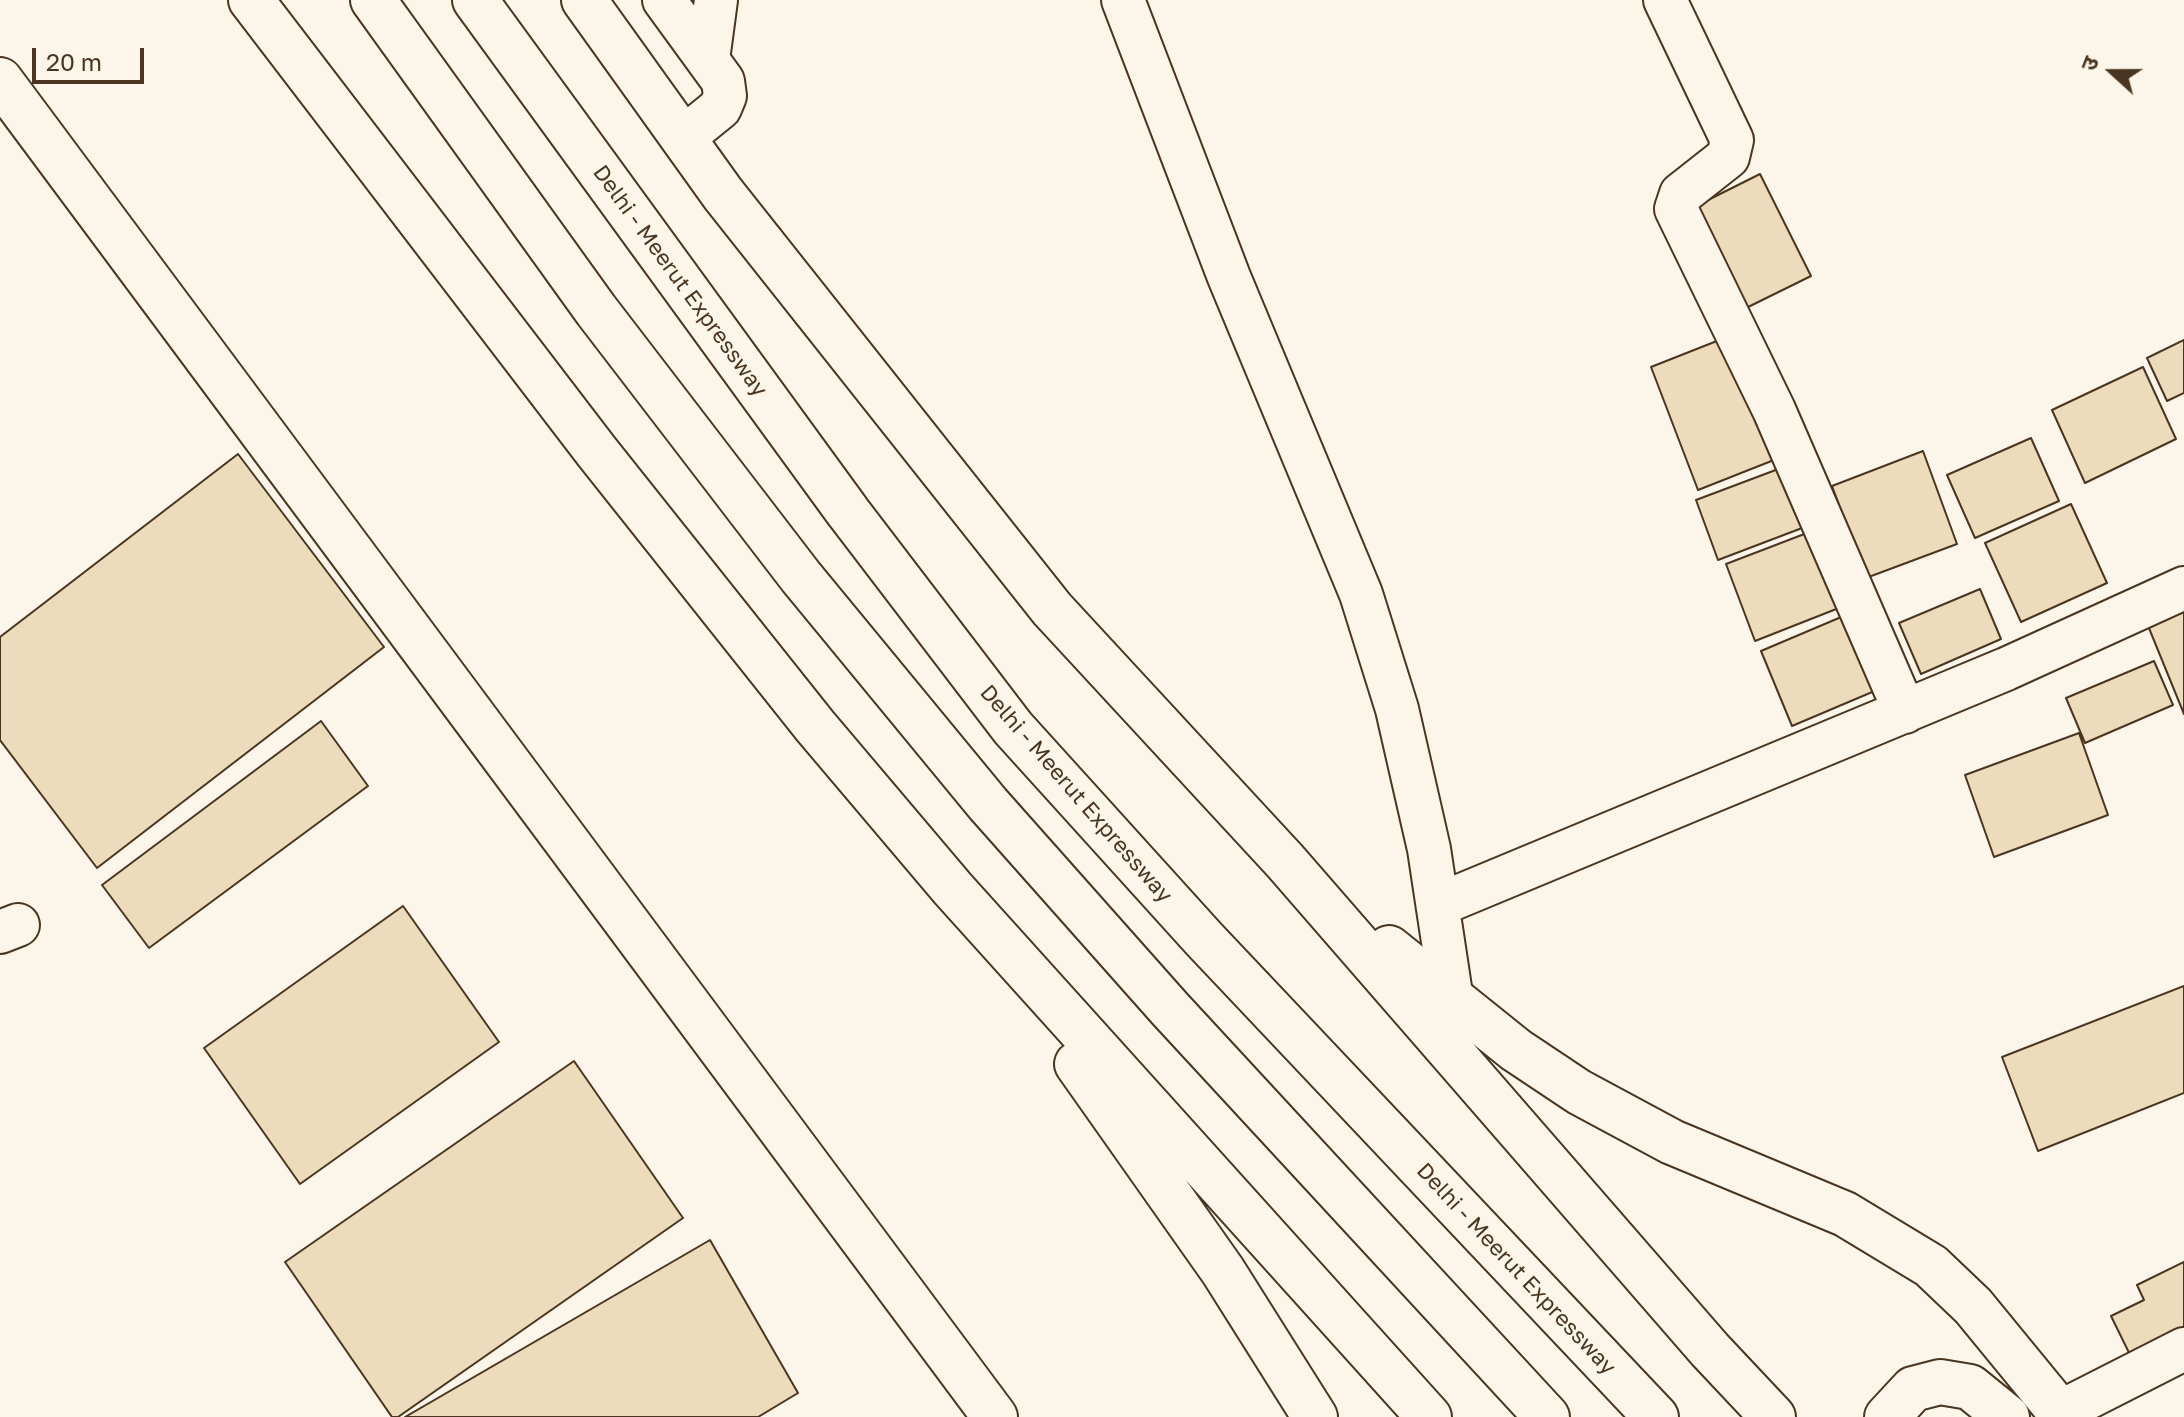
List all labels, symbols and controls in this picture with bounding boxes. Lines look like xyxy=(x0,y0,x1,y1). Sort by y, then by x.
scale bar xyxy=(36,32,148,82)
north arrow xyxy=(2072,32,2152,112)
text: 20 m xyxy=(46,47,102,76)
text: उ xyxy=(2074,52,2104,74)
street label: Delhi - Meerut Expressway xyxy=(587,160,773,402)
street label: Delhi - Meerut Expressway xyxy=(974,680,1178,908)
street label: Delhi - Meerut Expressway xyxy=(1411,1158,1621,1380)

